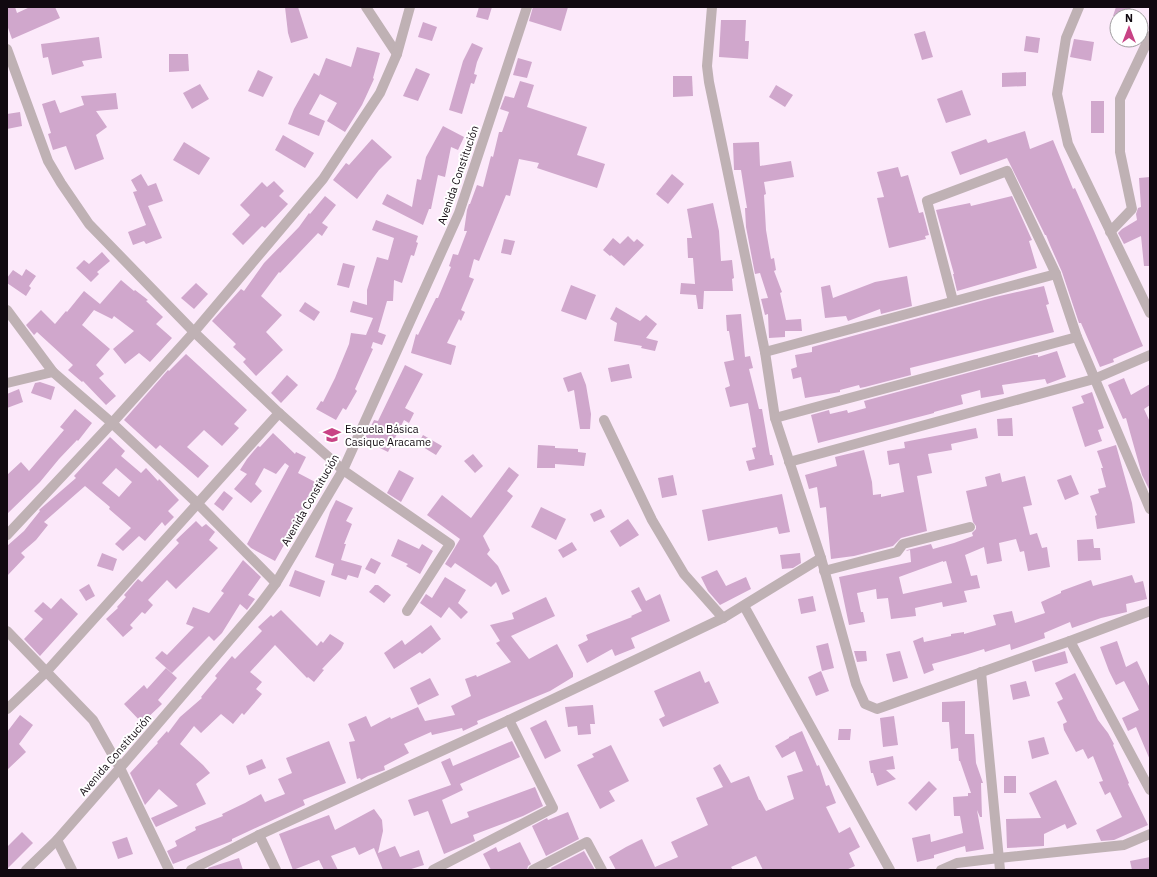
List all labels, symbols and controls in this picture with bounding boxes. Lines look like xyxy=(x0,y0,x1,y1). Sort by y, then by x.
north arrow xyxy=(1109,8,1149,48)
text: N xyxy=(1125,11,1133,25)
street label: Avenida Constitución xyxy=(434,124,482,226)
place label: Escuela Básica Casique Aracame xyxy=(345,422,431,449)
school or university icon: Escuela Básica Casique Aracame xyxy=(322,425,342,445)
street label: Avenida Constitución xyxy=(278,451,342,549)
street label: Avenida Constitución xyxy=(76,711,154,799)

